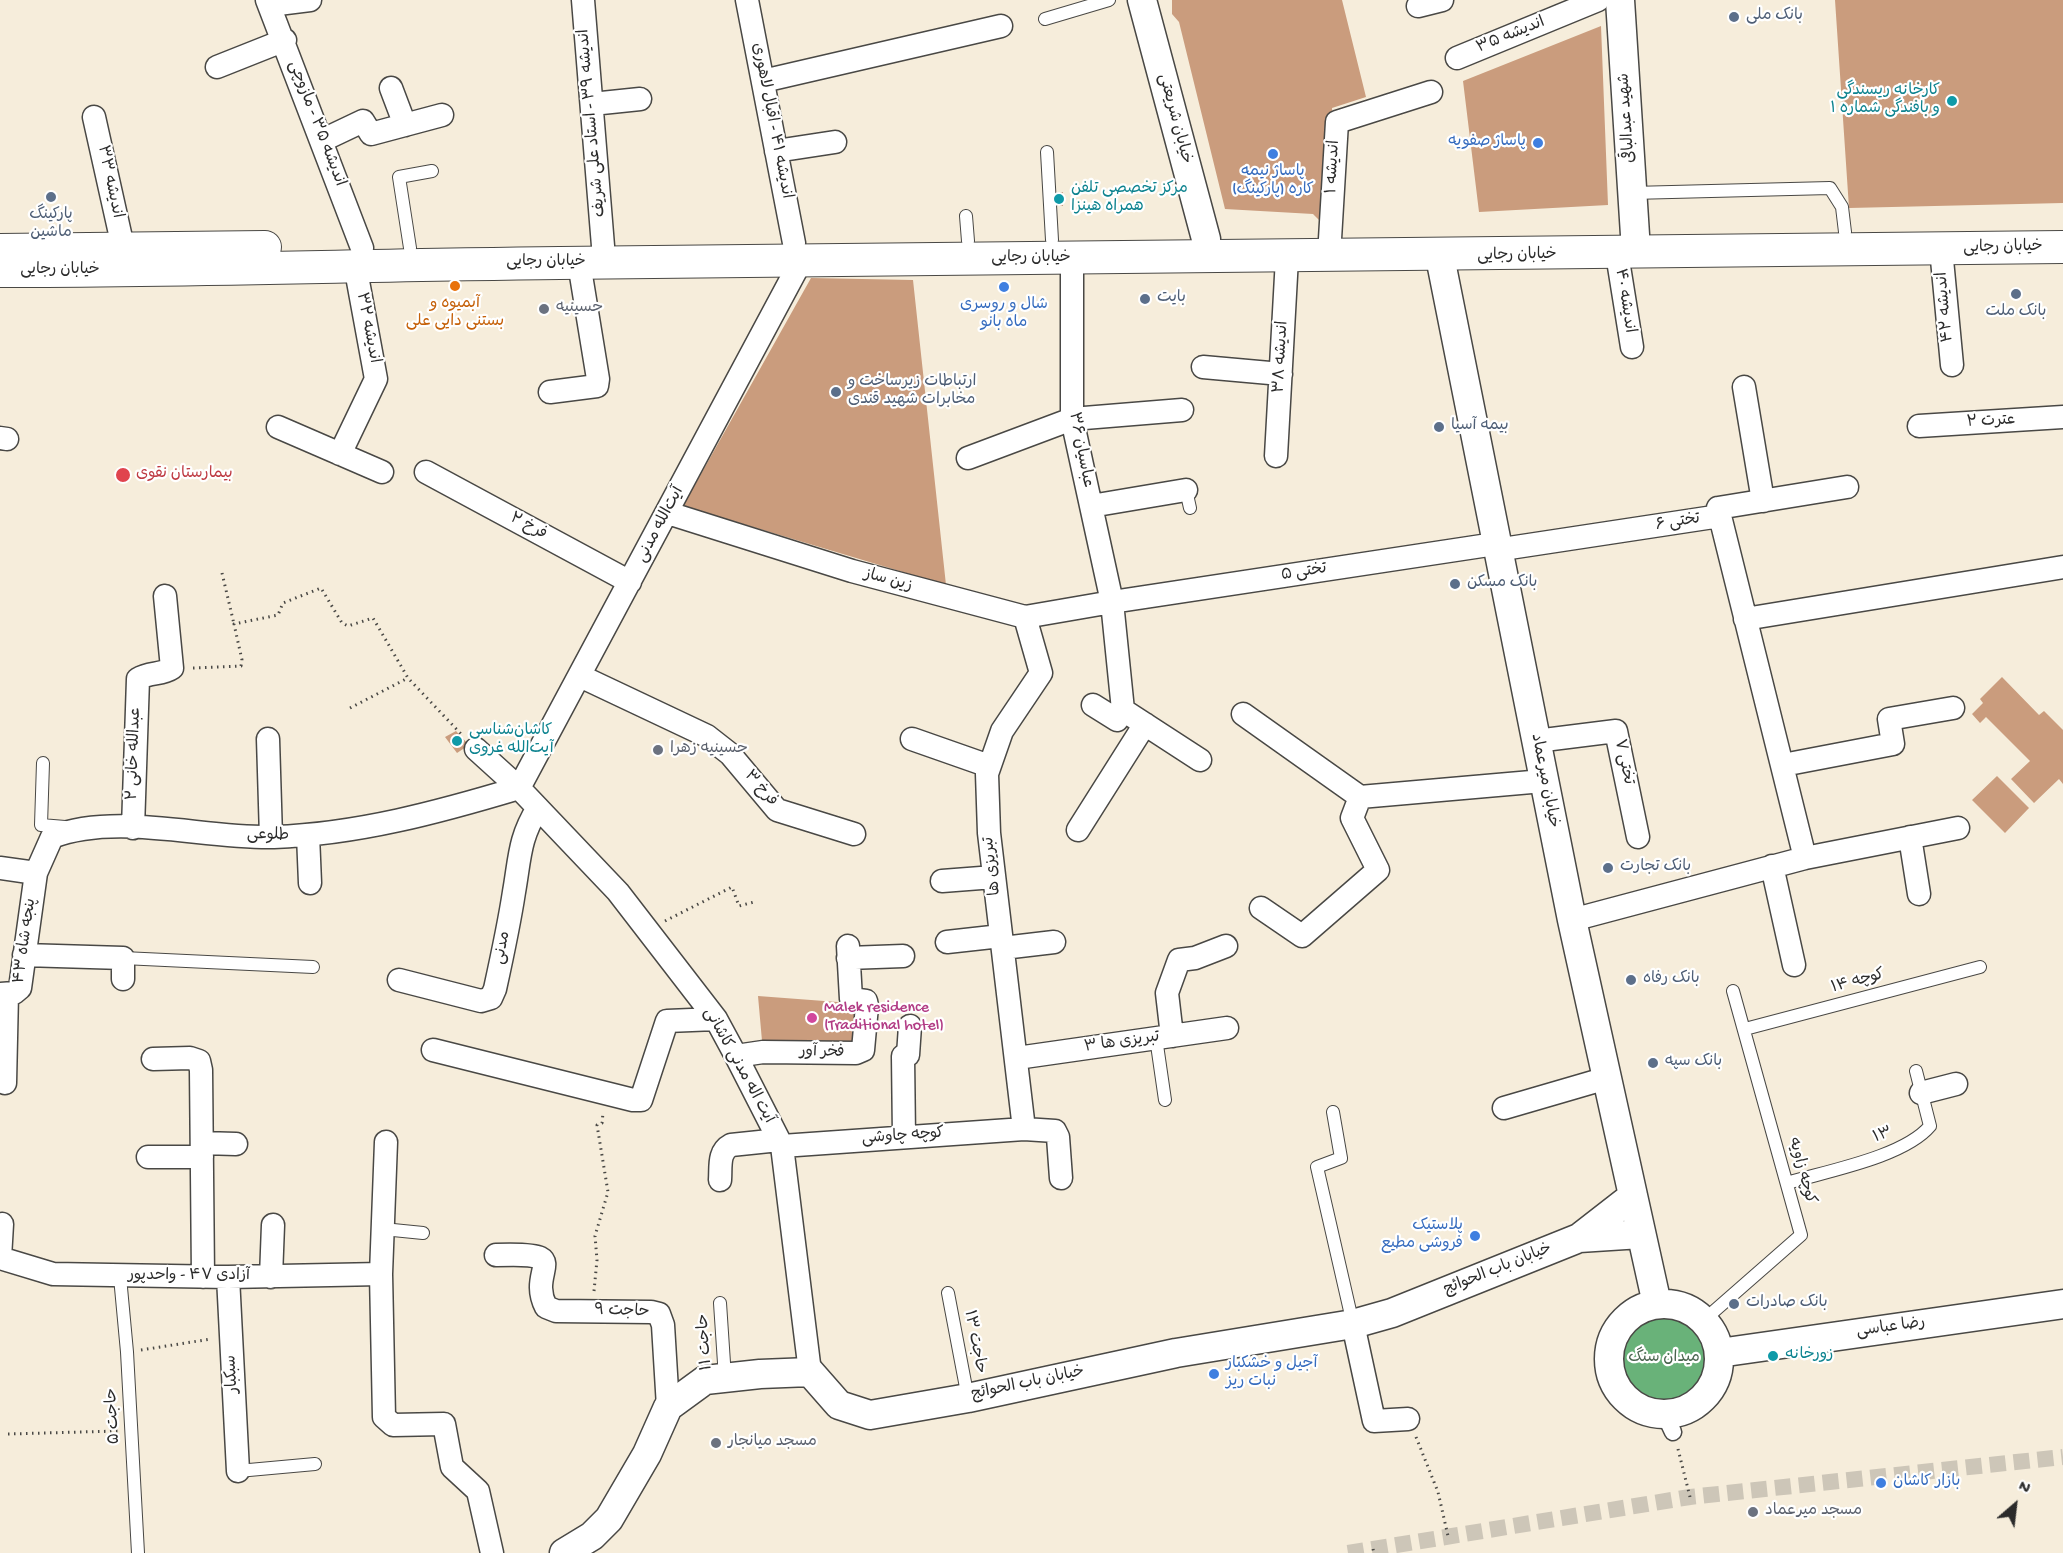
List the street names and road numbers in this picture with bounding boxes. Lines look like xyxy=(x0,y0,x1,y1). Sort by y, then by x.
street label: اندیشه ۳۵ xyxy=(1474,14,1548,58)
street label: اندیشه ۳۹ - استاد علی شریف xyxy=(575,28,611,218)
street label: اندیشه ۴۱ - اقبال لاهوری xyxy=(746,42,796,200)
street label: اندیشه ۳۵ - مازوچی xyxy=(283,58,349,190)
street label: خیابان شریعتی xyxy=(1153,72,1195,166)
street label: شهید عبدالباقی xyxy=(1615,72,1641,164)
street label: اندیشه ۱ xyxy=(1323,140,1345,194)
street label: اندیشه ۳۳ xyxy=(92,144,126,220)
street label: خیابان رجایی xyxy=(1963,238,2043,258)
street label: خیابان رجایی xyxy=(1477,246,1557,266)
street label: خیابان رجایی xyxy=(991,249,1071,269)
street label: خیابان رجایی xyxy=(506,253,586,273)
street label: خیابان رجایی xyxy=(20,261,100,281)
street label: اندیشه ۴۰ xyxy=(1609,267,1639,335)
street label: اندیشه ۴۲ xyxy=(1933,271,1959,343)
street label: اندیشه ۳۲ xyxy=(351,291,383,365)
street label: اندیشه ۳۸ xyxy=(1271,320,1293,394)
street label: عباسیان ۳۶ xyxy=(1063,411,1097,489)
street label: عترت ۲ xyxy=(1966,411,2016,433)
street label: آیت‌الله مدنی xyxy=(633,484,689,566)
street label: فرخ ۲ xyxy=(506,509,550,545)
street label: تختی ۶ xyxy=(1654,510,1702,536)
street label: تختی ۵ xyxy=(1280,560,1328,586)
street label: زین ساز xyxy=(862,565,914,597)
street label: عبدالله خانی ۲ xyxy=(124,707,146,801)
street label: خیابان میرعماد xyxy=(1525,732,1563,830)
street label: تختی ۷ xyxy=(1609,737,1637,787)
street label: فرخ ۳ xyxy=(739,767,781,811)
street label: طلوعی xyxy=(247,826,289,846)
street label: تبریزی ها xyxy=(980,836,1006,896)
street label: پنجه شاه ۴۳ xyxy=(11,897,41,985)
street label: مدنی xyxy=(490,930,516,966)
street label: کوچه ۱۴ xyxy=(1829,966,1887,998)
street label: آیت اله مدنی کاشانی xyxy=(698,1005,778,1127)
street label: تبریزی ها ۳ xyxy=(1083,1028,1161,1058)
street label: فخر آور xyxy=(799,1043,845,1063)
street label: ۱۳ xyxy=(1871,1124,1895,1148)
street label: کوچه چاوشی xyxy=(861,1125,945,1149)
street label: کوچه زاویه xyxy=(1783,1136,1819,1206)
street label: خیابان باب الحوائج xyxy=(1441,1240,1555,1300)
street label: آزادی ۴۷ - واحدپور xyxy=(128,1267,250,1287)
street label: حاجت ۹ xyxy=(594,1301,650,1323)
street label: حاجت ۱۳ xyxy=(958,1309,990,1375)
street label: حاجت ۱۱ xyxy=(694,1313,718,1371)
street label: رضا عباسی xyxy=(1855,1314,1927,1342)
street label: سبکبار xyxy=(222,1354,244,1394)
street label: خیابان باب الحوائج xyxy=(970,1363,1086,1405)
street label: حاجت ۵ xyxy=(103,1387,125,1445)

